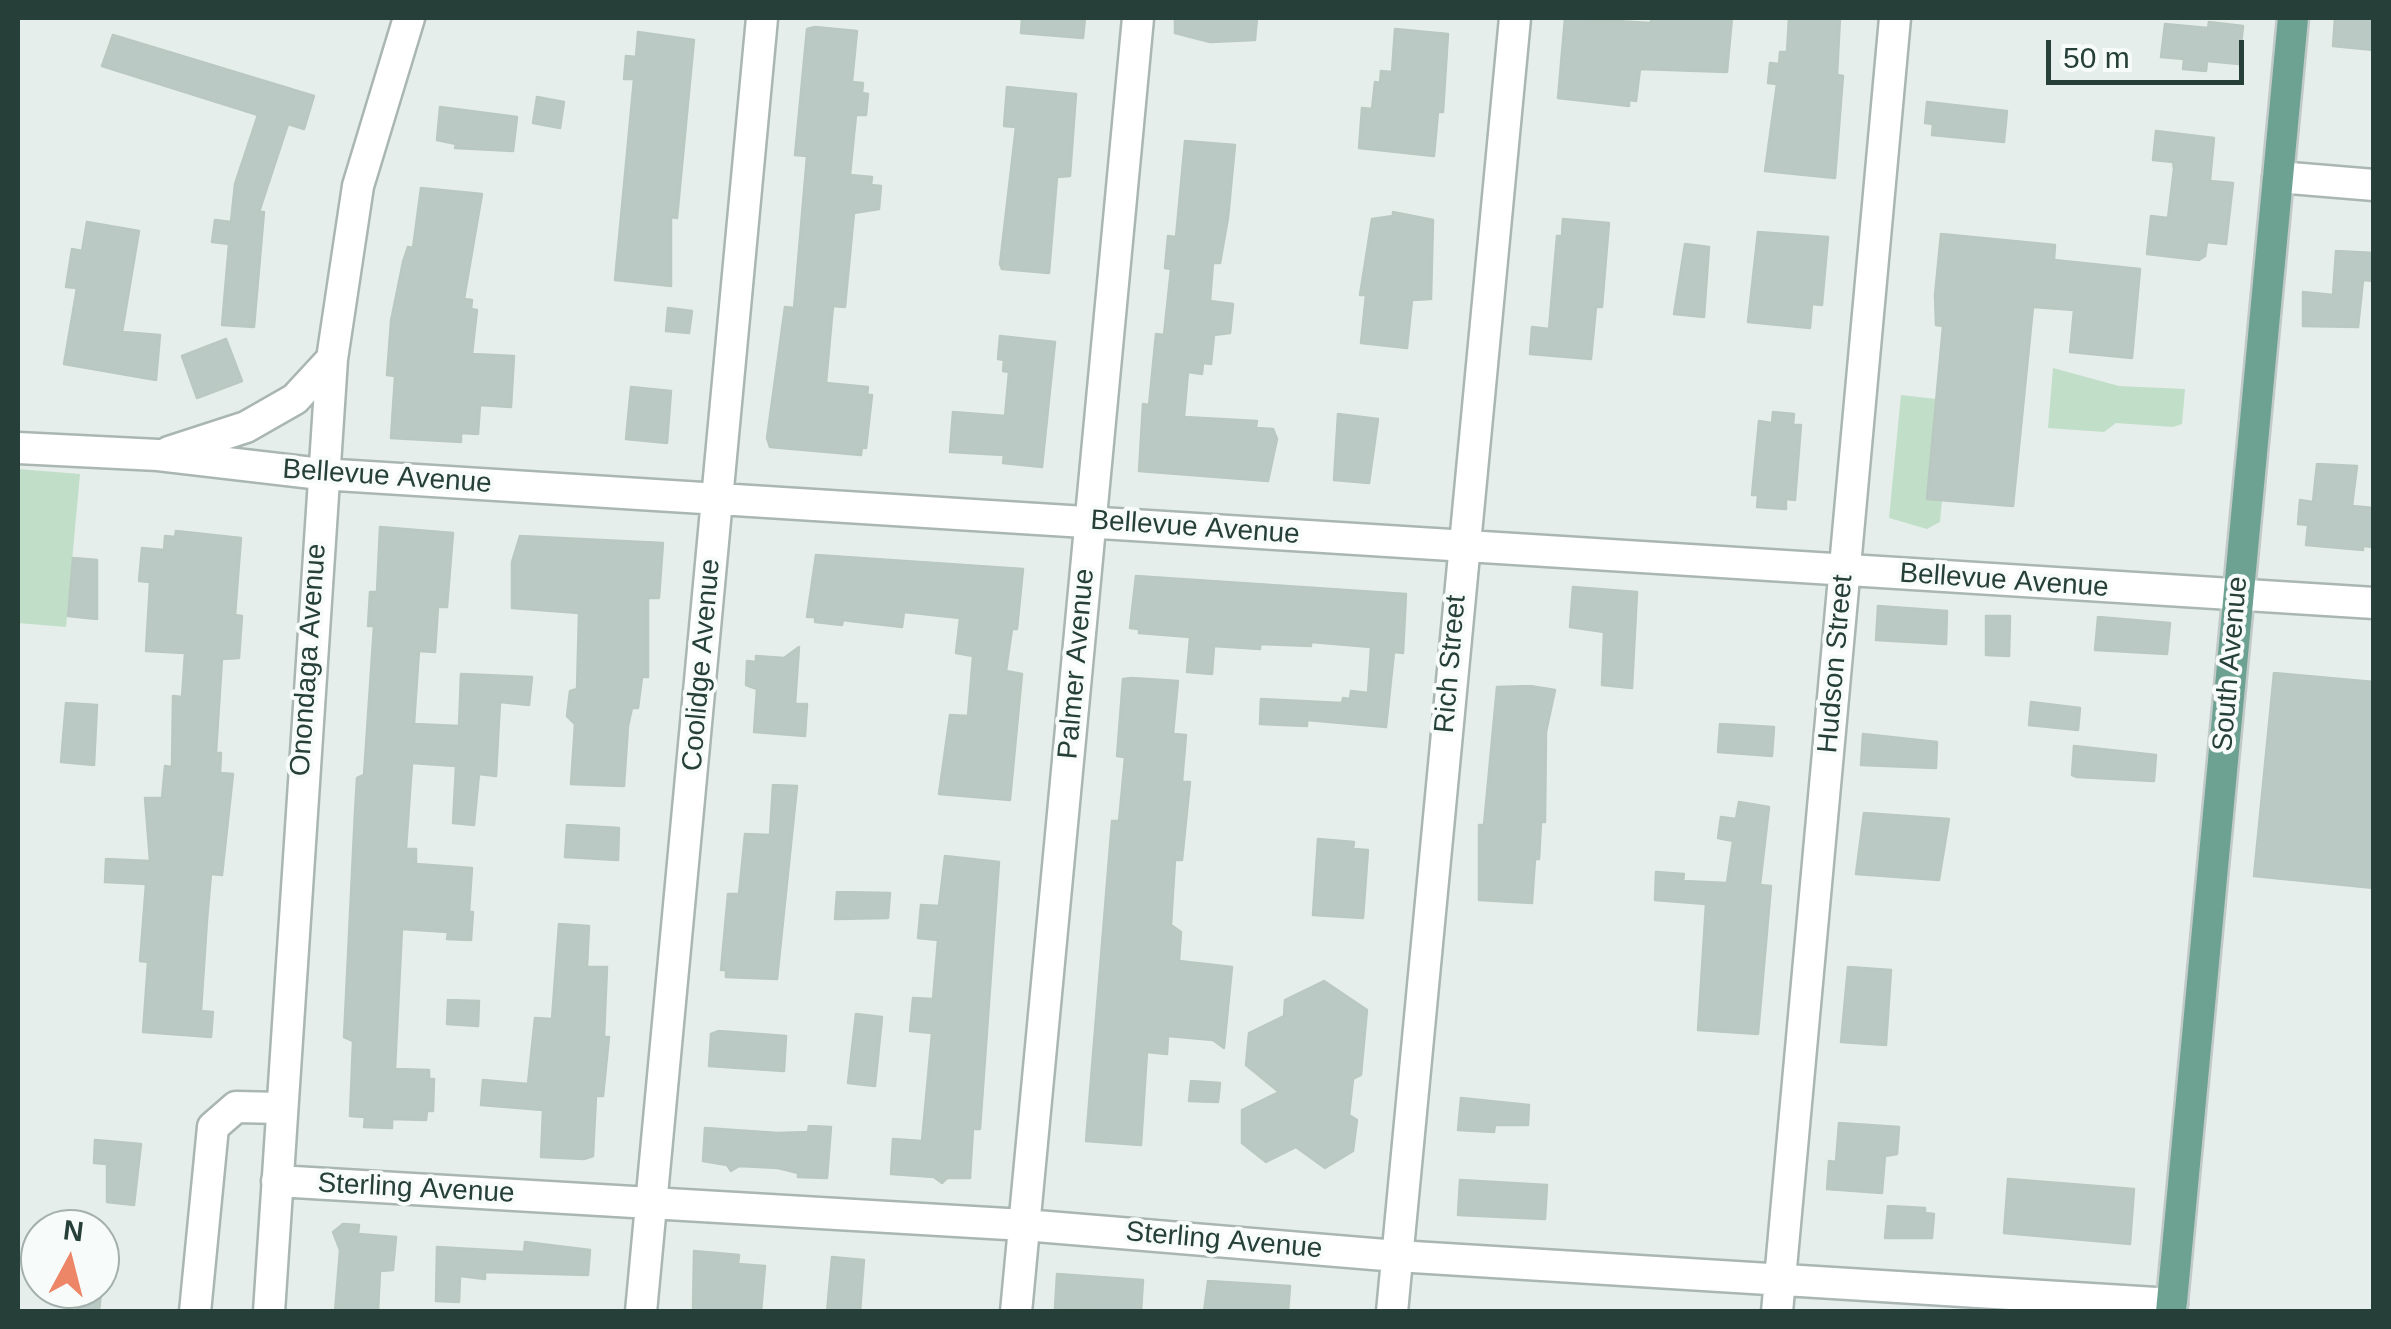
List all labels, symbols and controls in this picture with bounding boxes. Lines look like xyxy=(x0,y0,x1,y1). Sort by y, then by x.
scale bar xyxy=(2051,20,2248,82)
text: 50 m xyxy=(2063,41,2130,74)
street label: Bellevue Avenue xyxy=(281,453,493,501)
street label: Bellevue Avenue xyxy=(1089,504,1301,552)
street label: Onondaga Avenue xyxy=(284,543,334,777)
street label: Bellevue Avenue xyxy=(1898,557,2110,605)
street label: Coolidge Avenue xyxy=(676,558,728,772)
street label: Palmer Avenue xyxy=(1052,567,1102,761)
street label: Hudson Street xyxy=(1811,573,1861,755)
street label: South Avenue xyxy=(2207,575,2255,753)
street label: Rich Street xyxy=(1428,594,1474,734)
street label: Sterling Avenue xyxy=(317,1167,515,1211)
north arrow xyxy=(20,1209,120,1309)
text: N xyxy=(62,1214,85,1247)
street label: Sterling Avenue xyxy=(1124,1216,1324,1266)

